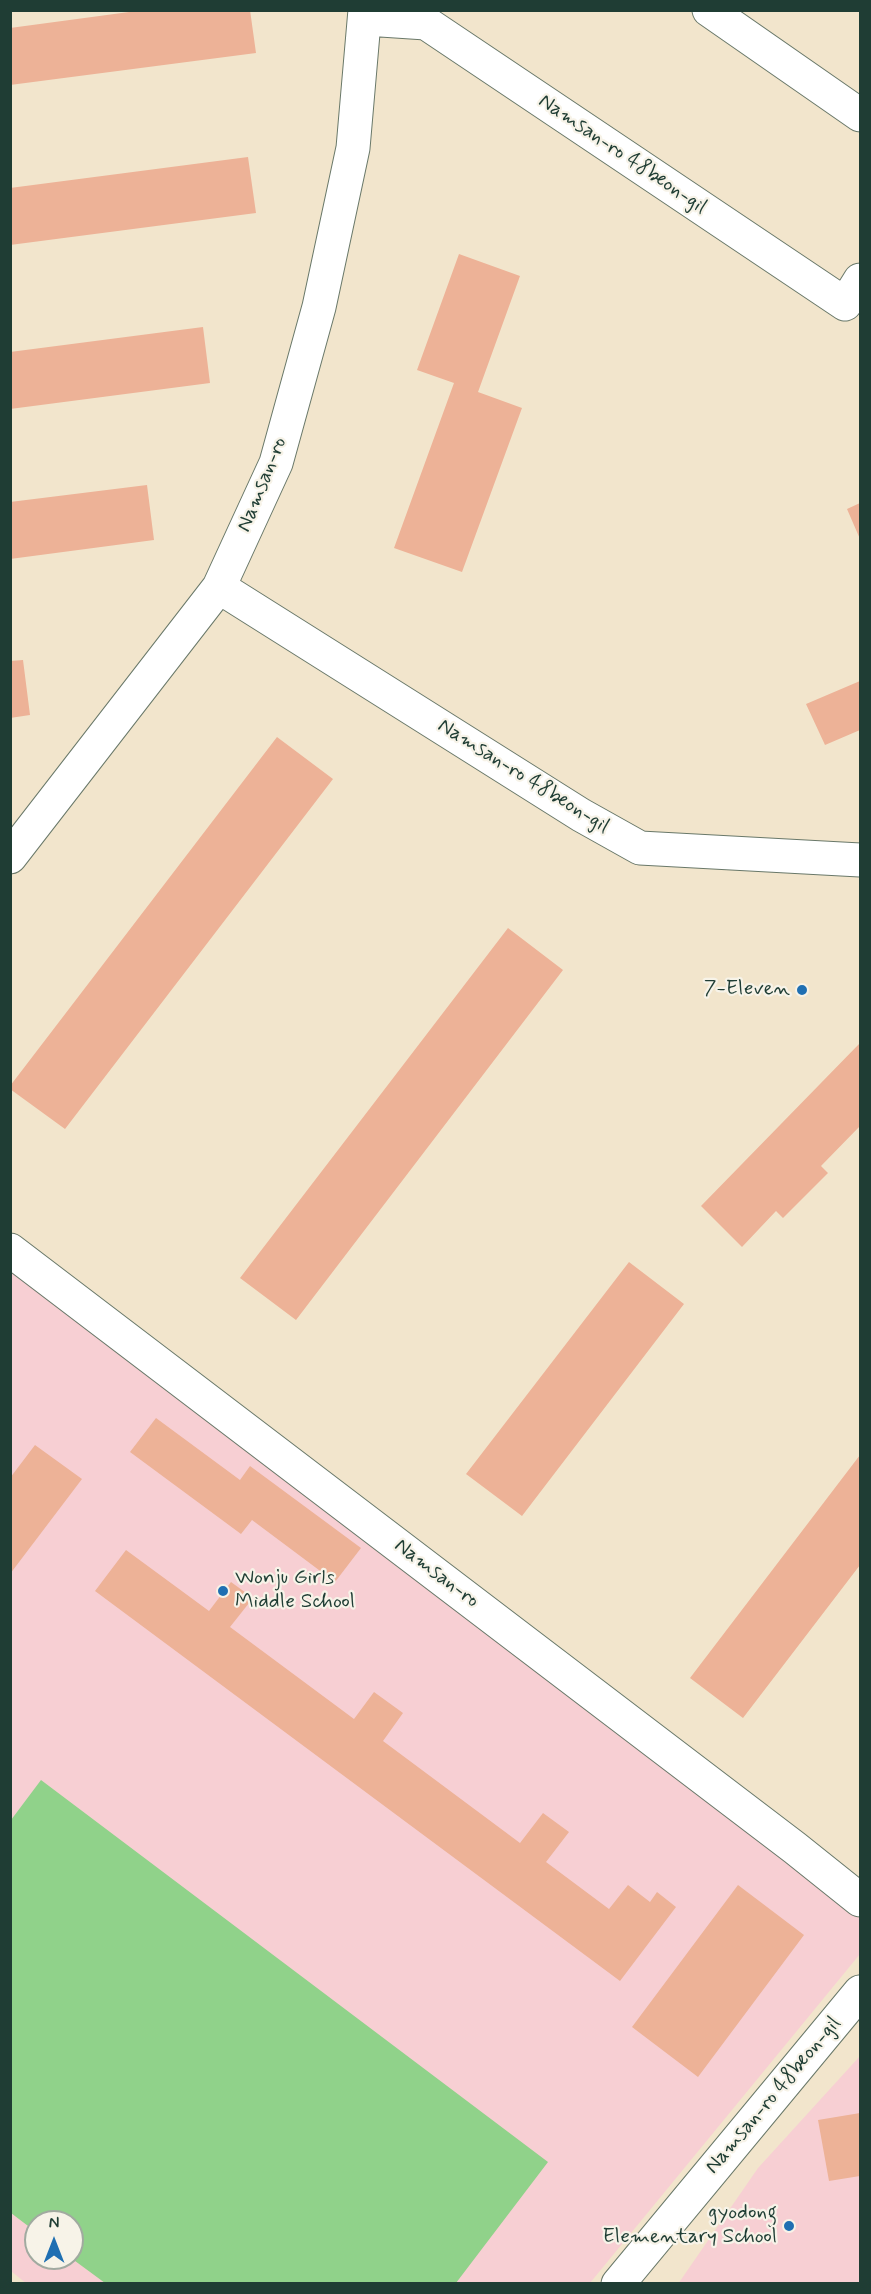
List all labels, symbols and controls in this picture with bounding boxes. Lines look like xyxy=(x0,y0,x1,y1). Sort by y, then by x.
street label: Namsan-ro 48beon-gil xyxy=(533,89,711,221)
street label: Namsan-ro xyxy=(233,434,293,536)
street label: Namsan-ro 48beon-gil xyxy=(433,714,613,840)
place label: 7-Eleven xyxy=(704,977,790,1003)
marker: 7-Eleven xyxy=(795,983,809,997)
street label: Namsan-ro xyxy=(388,1534,484,1614)
place label: Wonju Girls Middle School xyxy=(235,1566,355,1616)
marker: Wonju Girls Middle School xyxy=(216,1584,230,1598)
street label: Namsan-ro 48beon-gil xyxy=(701,2012,847,2180)
place label: gyodong Elementary School xyxy=(602,2201,777,2251)
north arrow xyxy=(24,2210,84,2270)
text: N xyxy=(49,2213,59,2234)
marker: gyodong Elementary School xyxy=(782,2219,796,2233)

